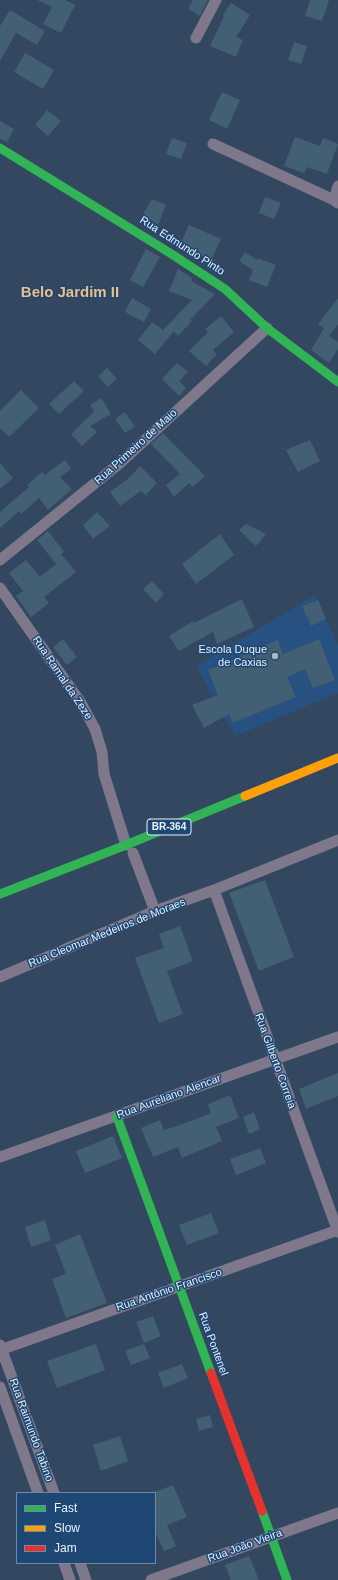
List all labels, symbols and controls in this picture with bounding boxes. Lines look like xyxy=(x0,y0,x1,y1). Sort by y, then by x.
street label: Rua Edmundo Pinto xyxy=(137,214,227,278)
district label: Belo Jardim II xyxy=(21,284,119,302)
street label: Rua Primeiro de Maio xyxy=(92,407,180,487)
street label: Rua Ramal da Zeze xyxy=(29,634,95,722)
place label: Escola Duque de Caxias xyxy=(199,643,267,669)
marker: Escola Duque de Caxias xyxy=(270,651,280,661)
road number: BR-364 xyxy=(147,819,191,835)
street label: Rua Cleomar Medeiros de Moraes xyxy=(27,895,187,971)
street label: Rua Gilberto Correia xyxy=(252,1011,298,1111)
street label: Rua Aureliano Alencar xyxy=(115,1072,223,1122)
street label: Rua Antônio Francisco xyxy=(114,1266,224,1314)
street label: Rua Pontenel xyxy=(195,1310,231,1378)
street label: Rua Raimundo Tabino xyxy=(6,1377,56,1483)
legend xyxy=(16,1492,156,1564)
text: Fast xyxy=(54,1501,77,1515)
text: Slow xyxy=(54,1521,80,1535)
street label: Rua João Vieira xyxy=(206,1526,284,1566)
text: Jam xyxy=(54,1541,77,1555)

